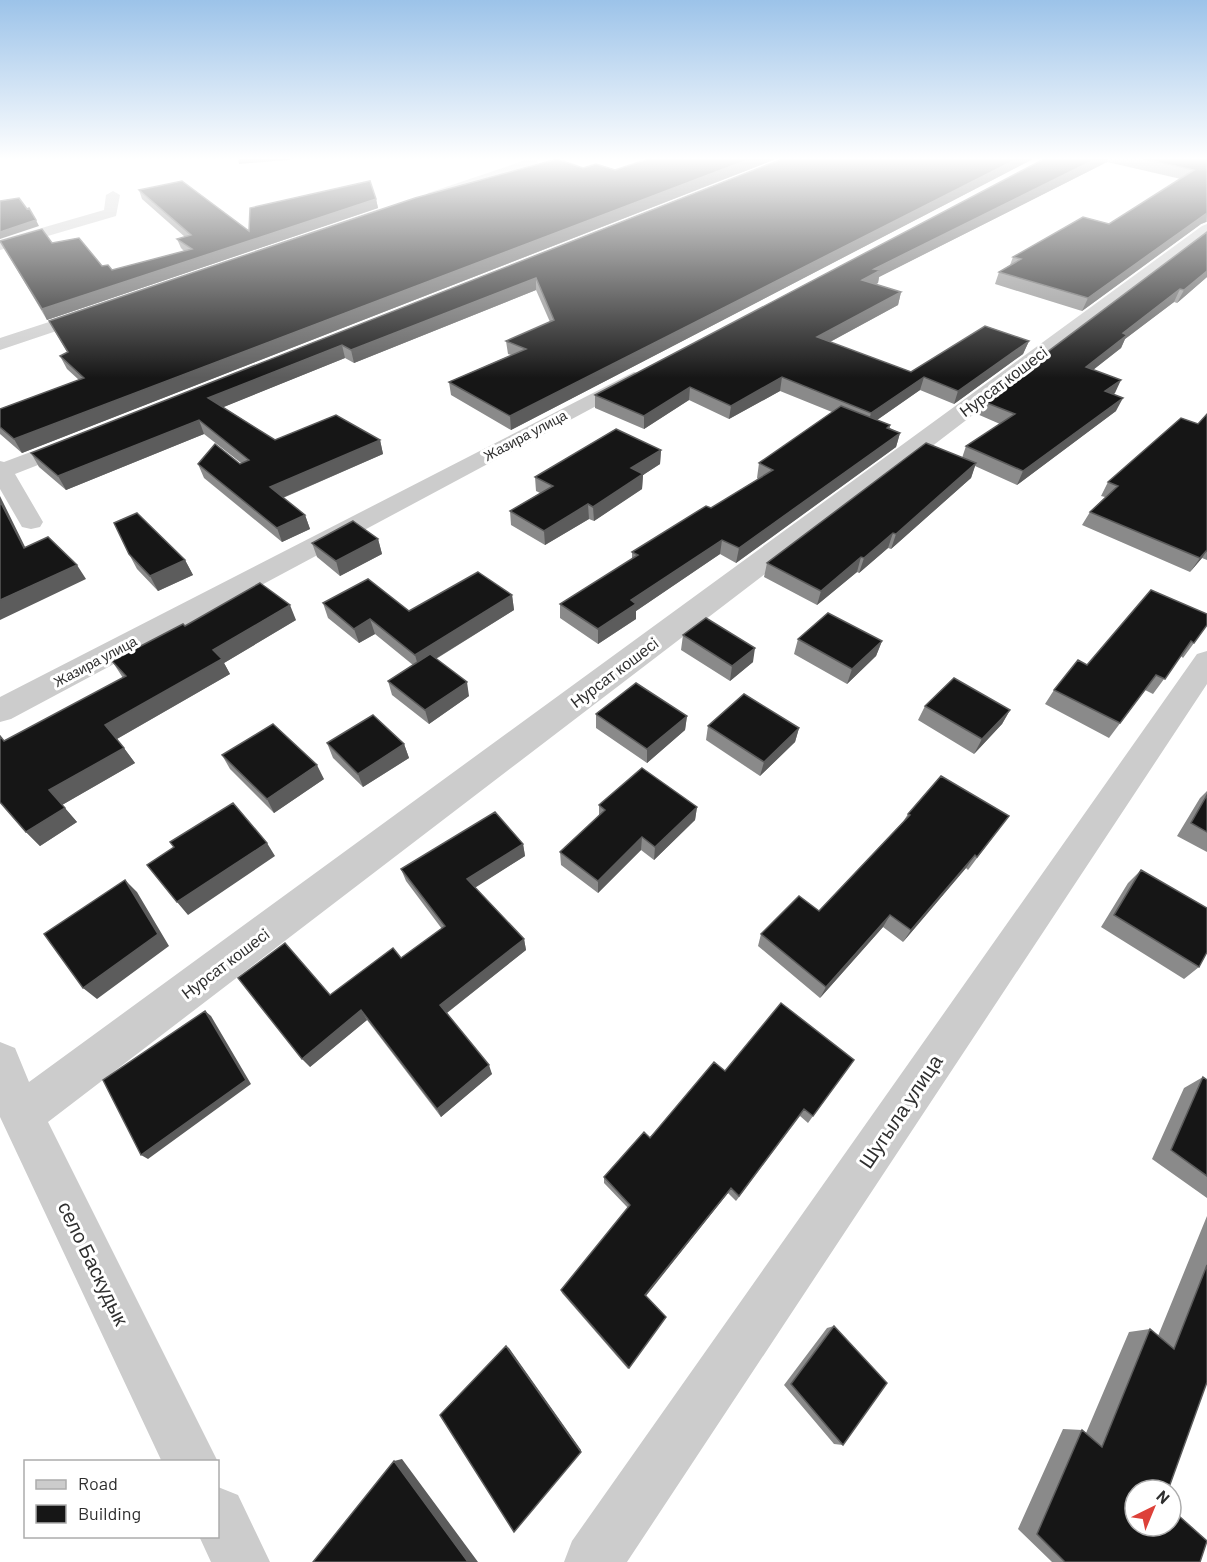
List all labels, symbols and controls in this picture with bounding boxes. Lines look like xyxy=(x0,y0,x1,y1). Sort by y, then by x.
street label: Нурсат кошесi xyxy=(955,342,1051,420)
street label: Жазира улица xyxy=(480,406,570,464)
street label: Жазира улица xyxy=(50,632,140,690)
street label: Нурсат кошесi xyxy=(566,633,662,711)
street label: Нурсат кошесi xyxy=(177,924,273,1002)
street label: Шугыла улица xyxy=(853,1049,947,1172)
street label: село Баскудык xyxy=(54,1197,134,1329)
legend xyxy=(24,1460,219,1538)
text: Road xyxy=(78,1472,118,1494)
north arrow xyxy=(1123,1478,1183,1538)
text: N xyxy=(1153,1486,1174,1507)
text: Building xyxy=(78,1502,141,1524)

